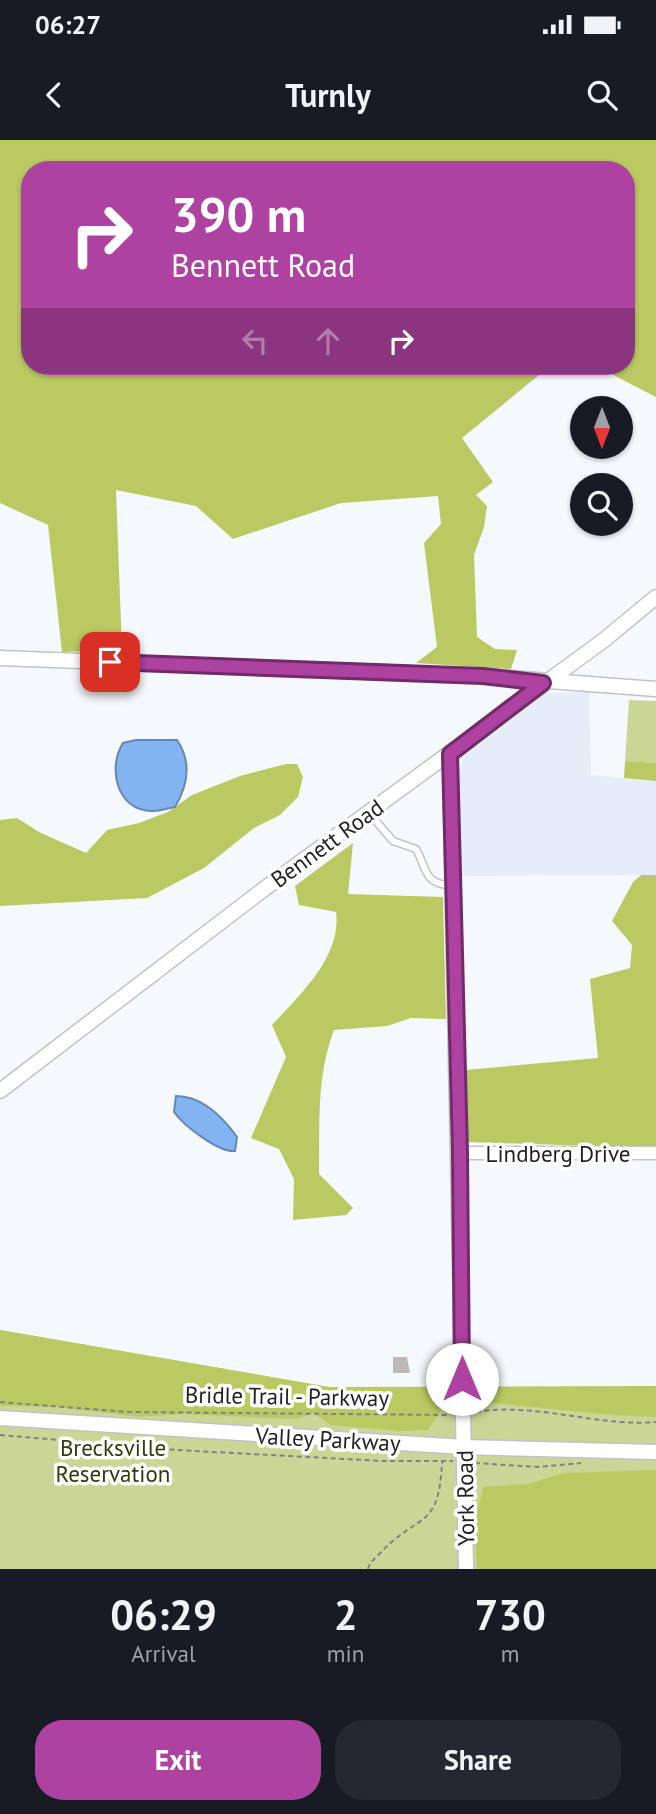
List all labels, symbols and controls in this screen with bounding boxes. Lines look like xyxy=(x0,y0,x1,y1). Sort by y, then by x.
text: 06:27 xyxy=(35,8,101,41)
text: Turnly xyxy=(285,74,371,116)
icon: back xyxy=(35,76,73,114)
icon: search xyxy=(583,76,621,114)
text: 390 m xyxy=(171,182,306,246)
icon: right xyxy=(56,189,147,280)
text: Bennett Road xyxy=(171,244,355,286)
icon: left xyxy=(236,322,274,360)
icon: ahead xyxy=(309,322,347,360)
icon: right xyxy=(382,322,420,360)
north arrow xyxy=(570,396,634,458)
map controls xyxy=(570,396,633,536)
button: search xyxy=(570,473,633,536)
pin xyxy=(80,632,140,692)
icon: arrive xyxy=(91,643,129,681)
street label: Bennett Road xyxy=(265,792,389,894)
street label: Lindberg Drive xyxy=(486,1139,630,1168)
position arrow xyxy=(425,1342,499,1416)
street label: Bridle Trail - Parkway xyxy=(185,1380,390,1412)
street label: Valley Parkway xyxy=(254,1421,402,1457)
park label: Brecksville Reservation xyxy=(56,1433,170,1488)
street label: York Road xyxy=(450,1450,480,1546)
text: 06:29 xyxy=(110,1587,217,1642)
text: 2 xyxy=(334,1587,357,1642)
text: 730 xyxy=(474,1587,546,1642)
text: Arrival xyxy=(131,1639,196,1668)
text: min xyxy=(327,1639,364,1668)
text: m xyxy=(501,1639,519,1668)
button: Exit xyxy=(35,1720,321,1800)
button: Share xyxy=(335,1720,621,1800)

